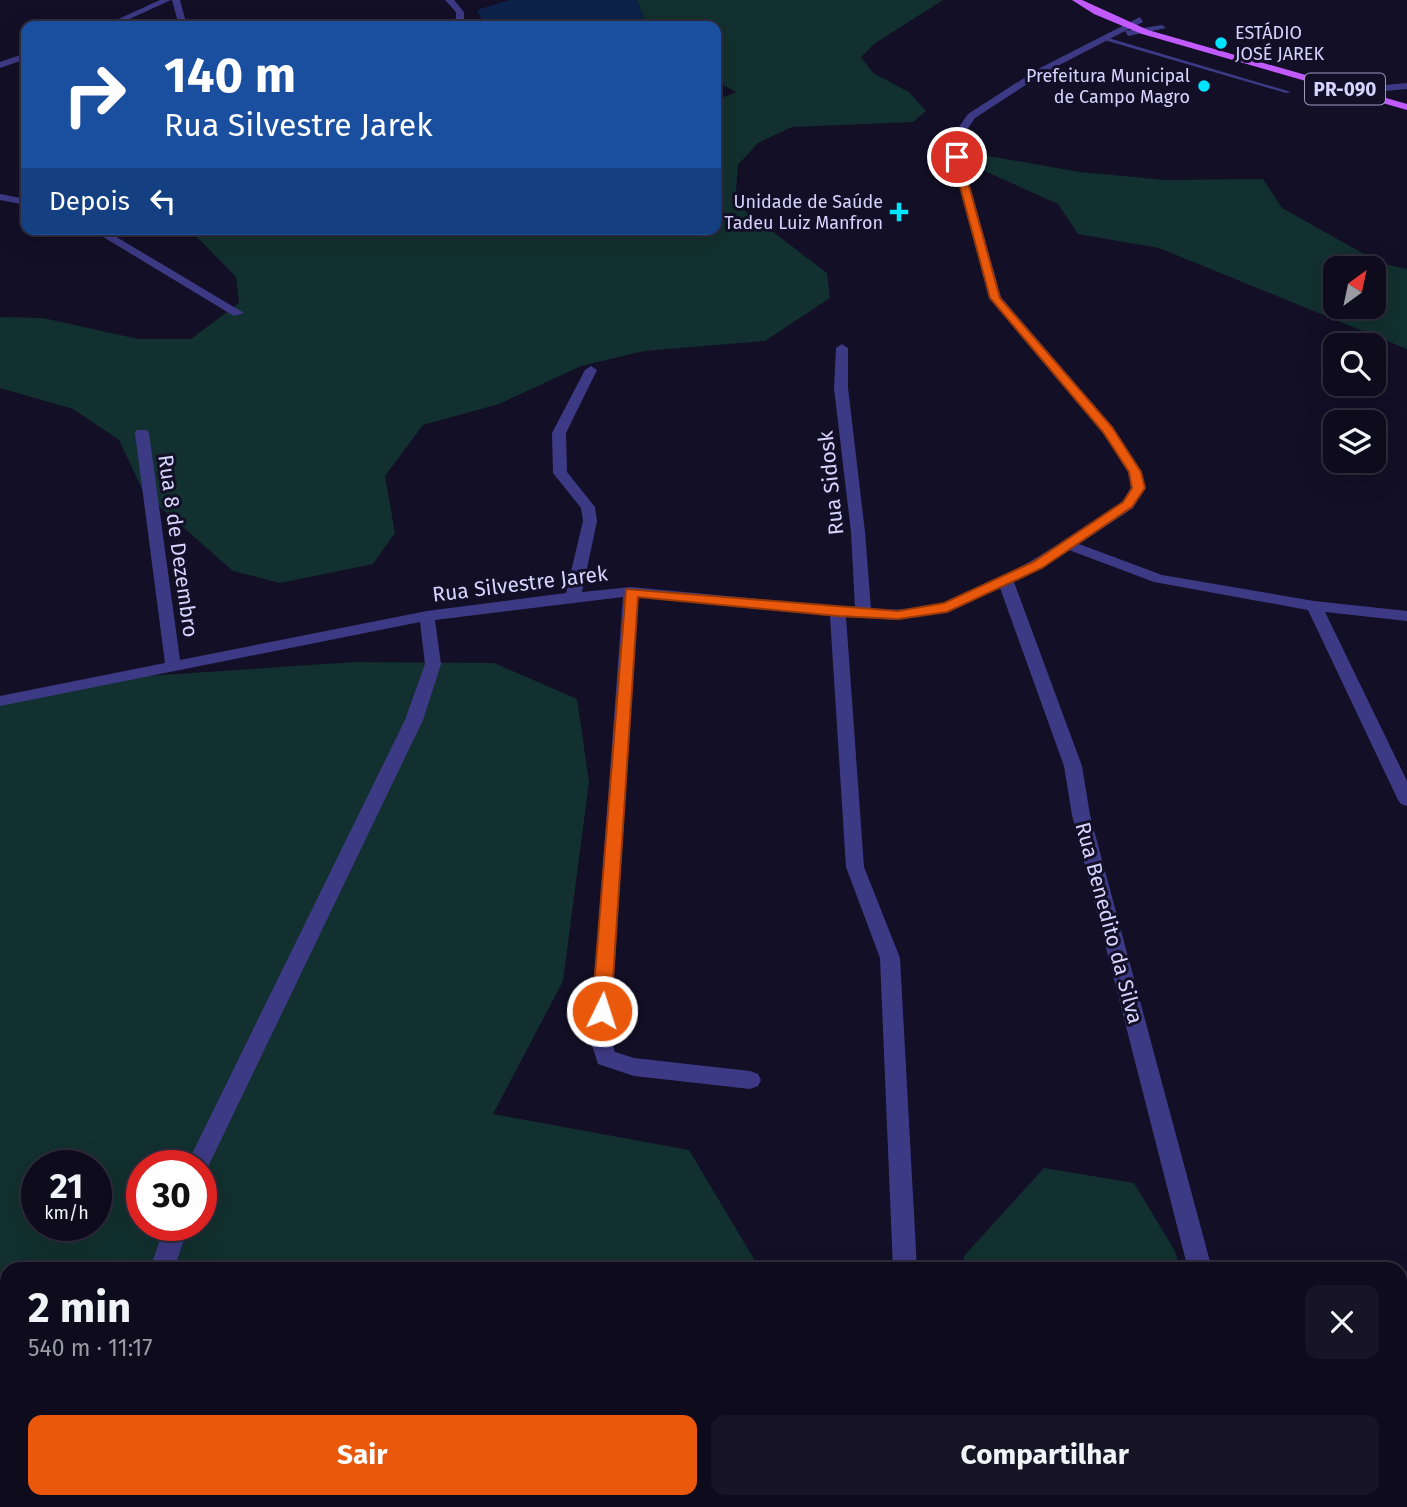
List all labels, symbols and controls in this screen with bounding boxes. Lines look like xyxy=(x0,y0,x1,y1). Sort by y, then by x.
place label: ESTÁDIO JOSÉ JAREK xyxy=(1235,21,1324,65)
marker: ESTÁDIO JOSÉ JAREK xyxy=(1213,35,1229,51)
text: 140 m xyxy=(164,46,296,105)
icon: right xyxy=(49,49,140,140)
place label: Prefeitura Municipal de Campo Magro xyxy=(1026,65,1190,108)
road number: PR-090 xyxy=(1305,74,1385,104)
marker: Prefeitura Municipal de Campo Magro xyxy=(1196,78,1212,94)
text: Rua Silvestre Jarek xyxy=(164,106,433,144)
pin xyxy=(927,127,987,187)
icon: arrive xyxy=(938,138,976,176)
icon: left xyxy=(144,182,182,220)
text: Depois xyxy=(49,186,130,217)
place label: Unidade de Saúde Tadeu Luiz Manfron xyxy=(724,191,883,234)
marker: Unidade de Saúde Tadeu Luiz Manfron xyxy=(889,202,909,222)
north arrow xyxy=(1323,256,1386,318)
map controls xyxy=(1323,256,1386,473)
button: search xyxy=(1323,333,1386,396)
button: layers xyxy=(1323,410,1386,473)
street label: Rua Sidosk xyxy=(813,429,849,536)
street label: Rua 8 de Dezembro xyxy=(152,453,204,639)
street label: Rua Silvestre Jarek xyxy=(431,560,609,608)
street label: Rua Benedito da Silva xyxy=(1070,819,1148,1027)
position arrow xyxy=(565,974,639,1048)
speed limit sign: 30 xyxy=(126,1150,217,1241)
text: 21 xyxy=(50,1165,83,1207)
text: km/h xyxy=(44,1202,89,1224)
text: 2 min xyxy=(28,1283,131,1333)
button: close xyxy=(1305,1285,1379,1359)
text: 540 m · 11:17 xyxy=(28,1334,152,1362)
button: Sair xyxy=(28,1415,697,1495)
button: Compartilhar xyxy=(711,1415,1379,1495)

